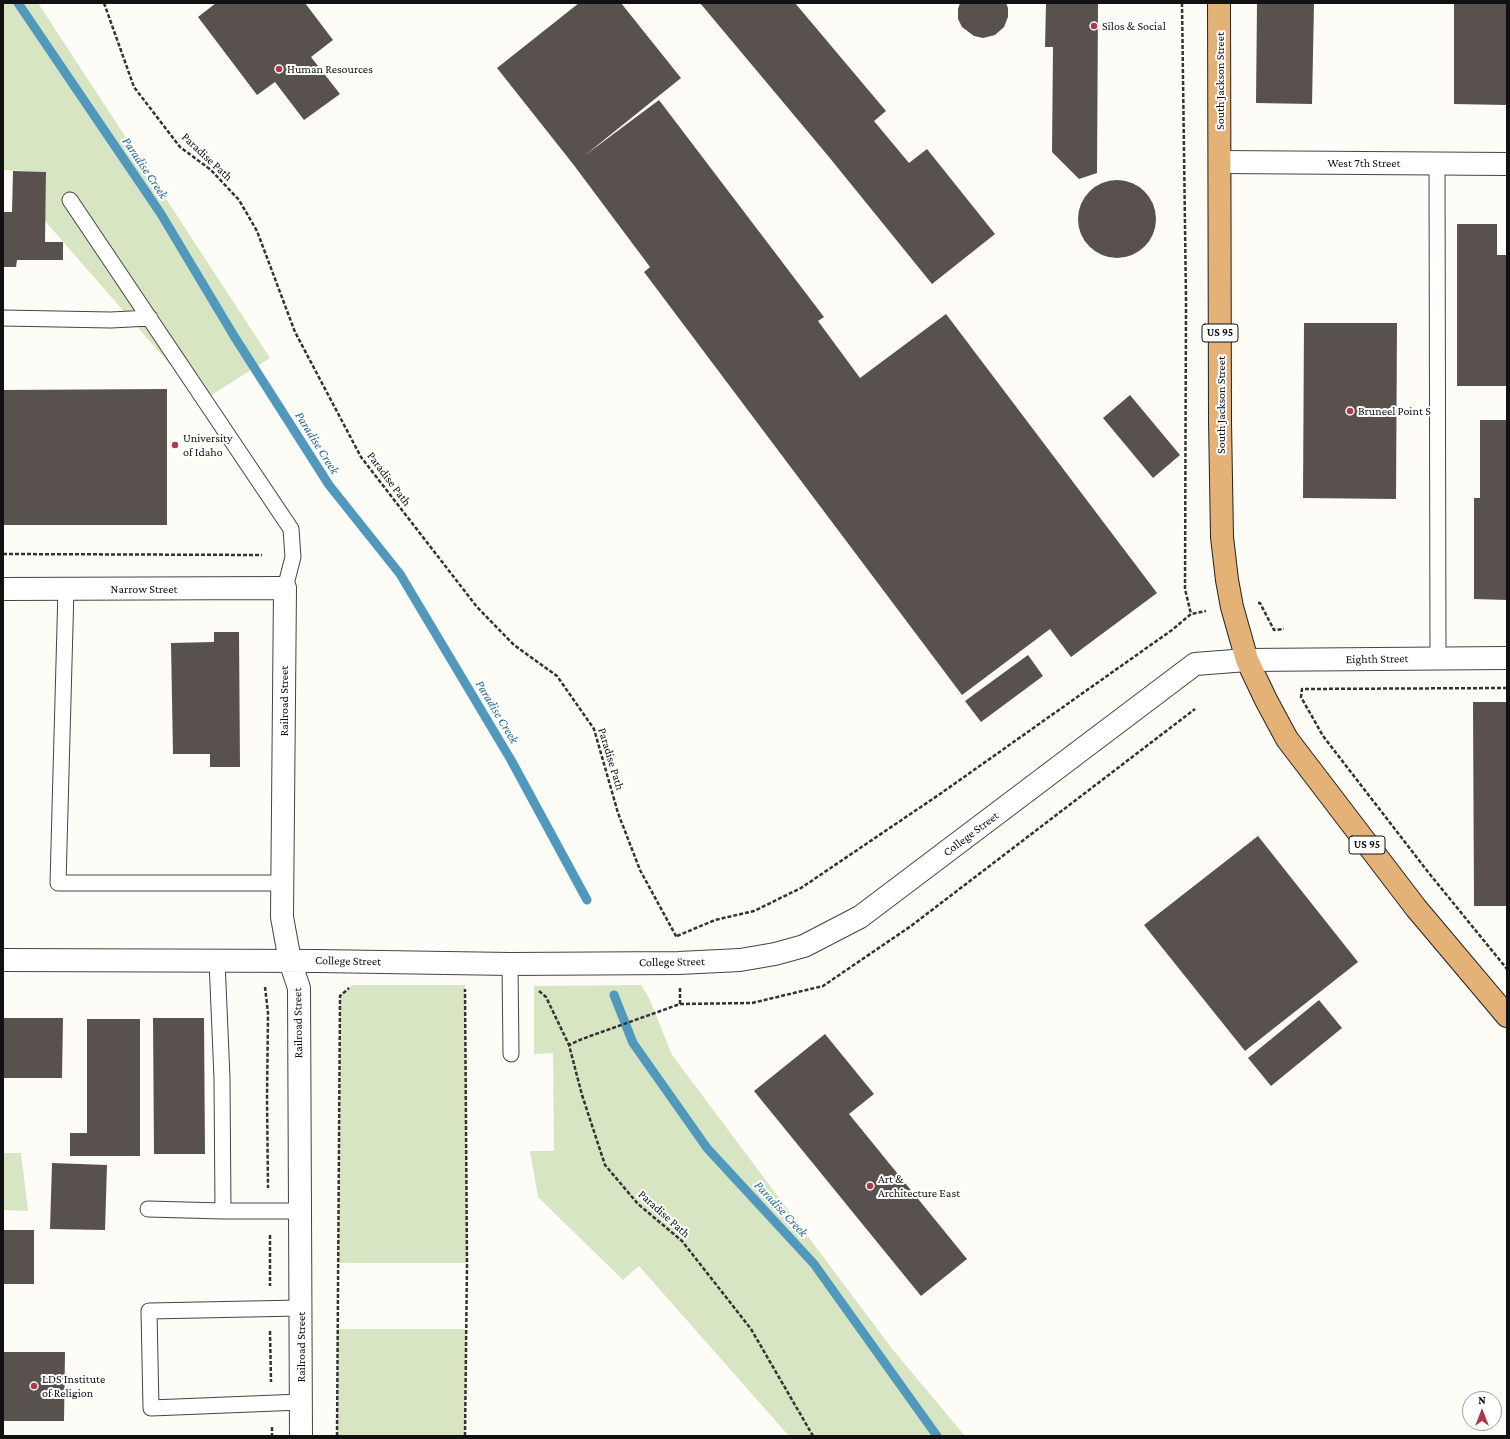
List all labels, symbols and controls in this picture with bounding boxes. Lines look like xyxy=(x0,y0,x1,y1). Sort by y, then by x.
place label: Silos & Social xyxy=(1102,19,1166,33)
marker: Silos & Social xyxy=(1089,21,1099,31)
street label: South Jackson Street xyxy=(1213,32,1227,130)
place label: Human Resources xyxy=(287,62,373,76)
marker: Human Resources xyxy=(274,64,284,74)
street label: Paradise Path xyxy=(179,130,235,184)
water label: Paradise Creek xyxy=(119,134,171,202)
street label: West 7th Street xyxy=(1328,156,1400,170)
road number: US 95 xyxy=(1202,324,1238,342)
street label: South Jackson Street xyxy=(1214,356,1228,454)
place label: Bruneel Point S xyxy=(1358,404,1431,418)
marker: Bruneel Point S xyxy=(1345,406,1355,416)
water label: Paradise Creek xyxy=(292,409,342,477)
place label: University of Idaho xyxy=(183,431,233,459)
marker: University of Idaho xyxy=(170,440,180,450)
street label: Paradise Path xyxy=(364,449,414,509)
street label: Narrow Street xyxy=(111,582,177,596)
street label: Eighth Street xyxy=(1346,651,1408,667)
street label: Railroad Street xyxy=(277,666,291,736)
water label: Paradise Creek xyxy=(472,677,522,747)
street label: Paradise Path xyxy=(595,726,627,792)
street label: College Street xyxy=(940,808,1002,860)
road number: US 95 xyxy=(1349,836,1385,854)
street label: College Street xyxy=(315,953,381,969)
street label: College Street xyxy=(639,954,705,970)
street label: Railroad Street xyxy=(290,988,306,1058)
place label: Art & Architecture East xyxy=(878,1172,960,1200)
water label: Paradise Creek xyxy=(751,1178,811,1240)
marker: Art & Architecture East xyxy=(865,1181,875,1191)
street label: Paradise Path xyxy=(635,1187,693,1241)
street label: Railroad Street xyxy=(294,1312,308,1382)
place label: LDS Institute of Religion xyxy=(42,1372,105,1400)
marker: LDS Institute of Religion xyxy=(29,1381,39,1391)
north arrow xyxy=(1462,1391,1502,1431)
text: N xyxy=(1478,1394,1486,1406)

